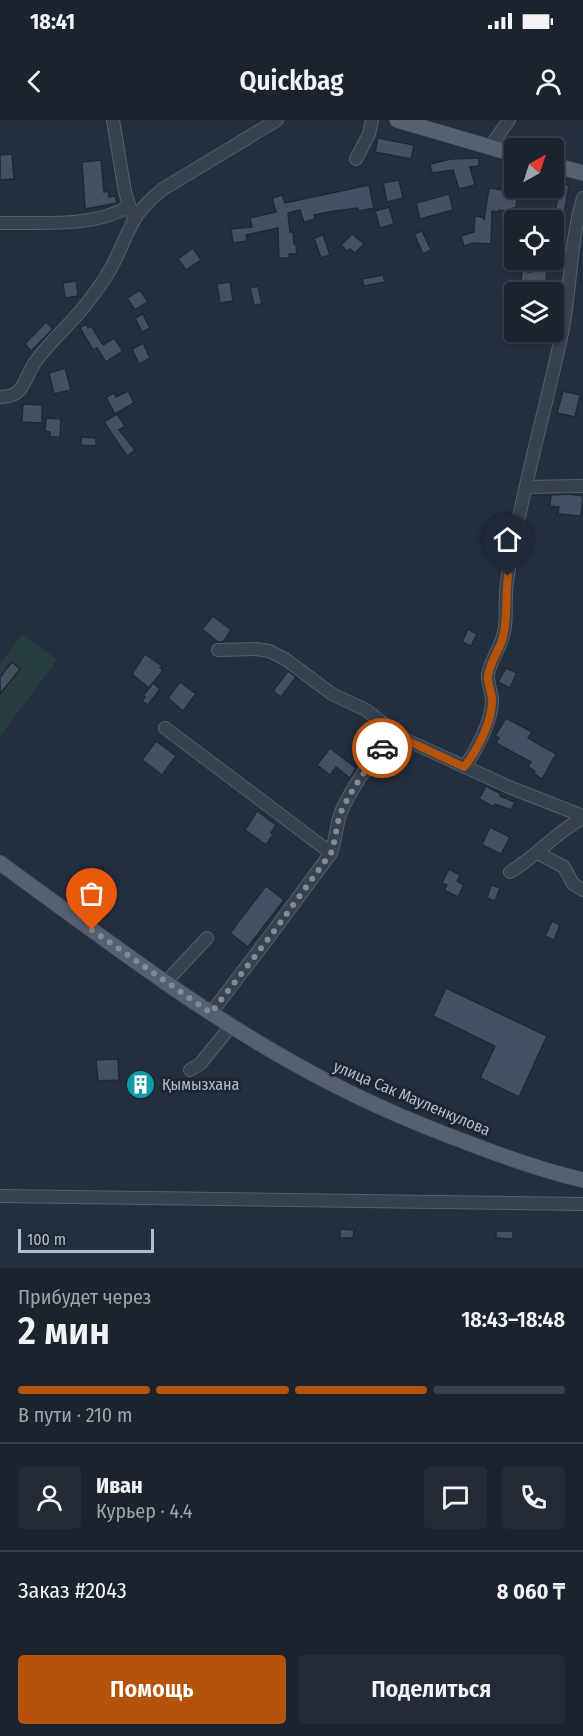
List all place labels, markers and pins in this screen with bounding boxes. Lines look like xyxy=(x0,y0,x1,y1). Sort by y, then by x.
pin xyxy=(482,514,533,576)
pin xyxy=(66,868,117,930)
building icon: Қымызхана xyxy=(125,1068,157,1100)
place label: Қымызхана xyxy=(162,1075,240,1094)

